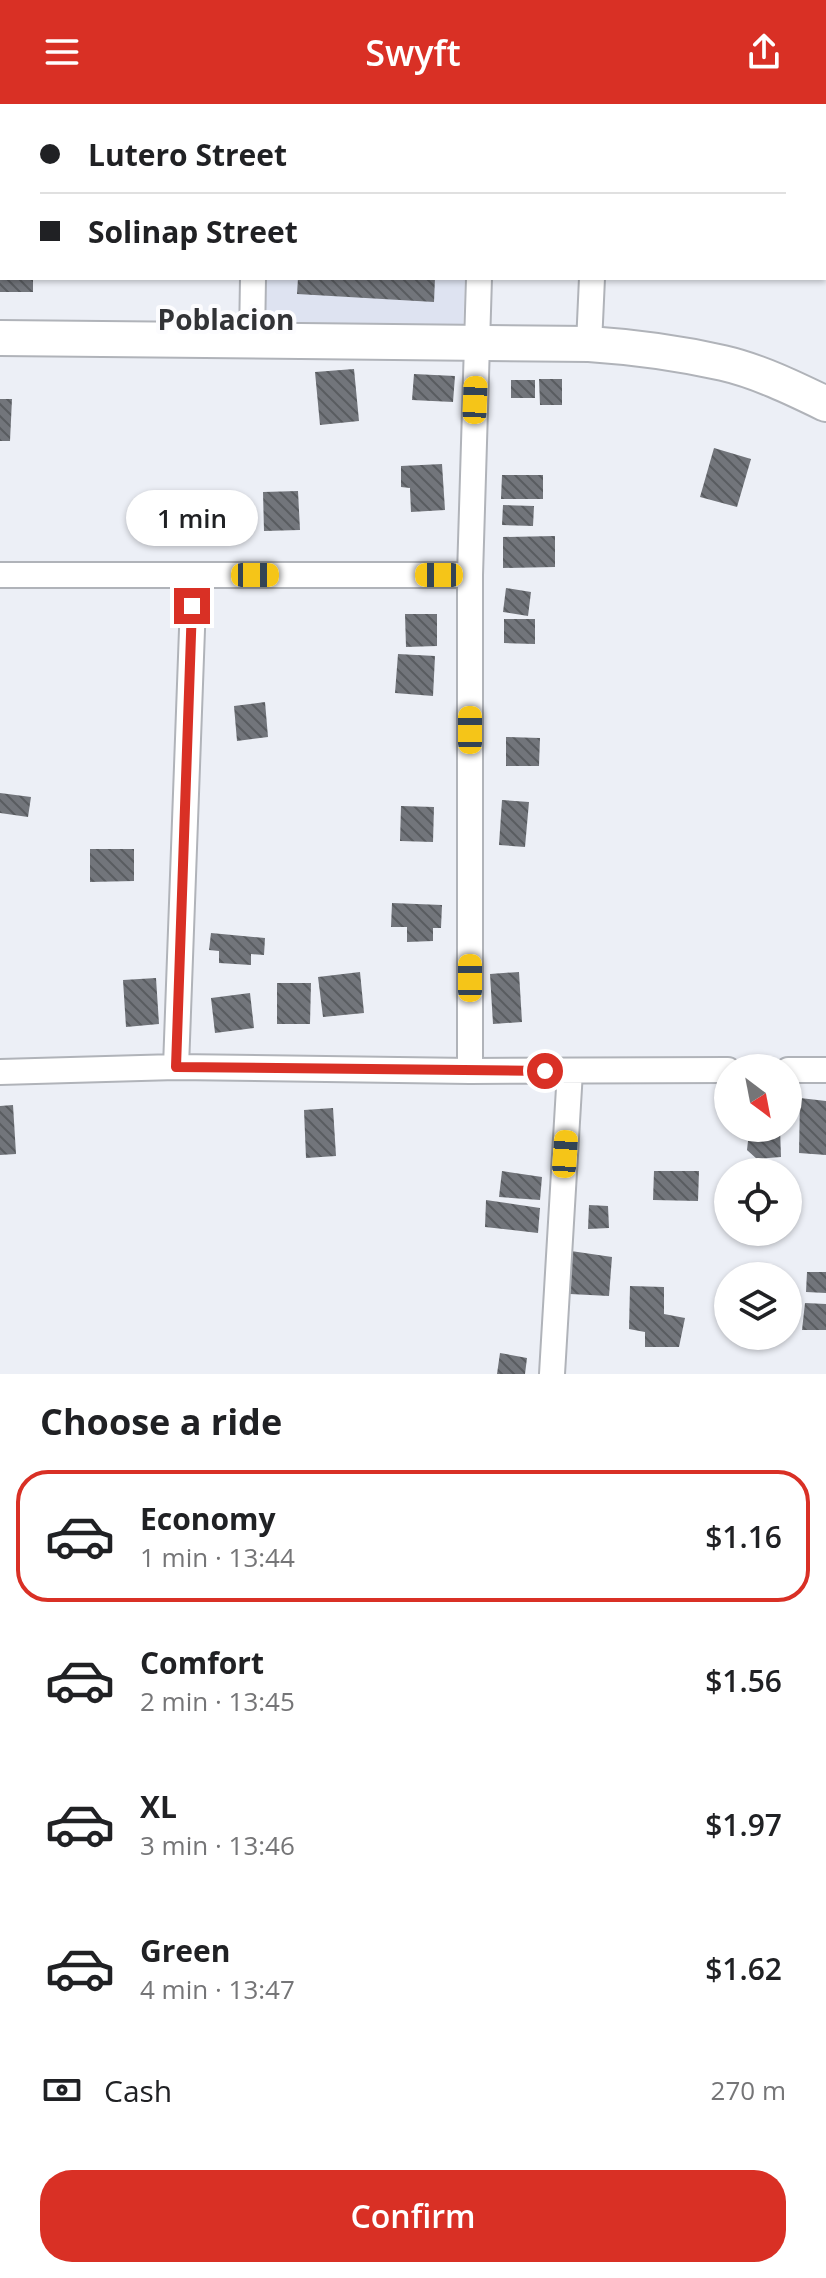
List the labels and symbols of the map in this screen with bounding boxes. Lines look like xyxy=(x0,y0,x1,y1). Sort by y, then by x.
district label: Poblacion xyxy=(158,300,294,338)
car xyxy=(462,376,488,424)
callout: 1 min xyxy=(126,490,258,546)
car xyxy=(231,563,279,587)
car xyxy=(415,563,463,587)
route end xyxy=(174,588,210,624)
car xyxy=(458,706,482,754)
car xyxy=(458,954,482,1002)
route start xyxy=(527,1053,563,1089)
north arrow xyxy=(714,1054,802,1142)
car xyxy=(551,1129,579,1179)

